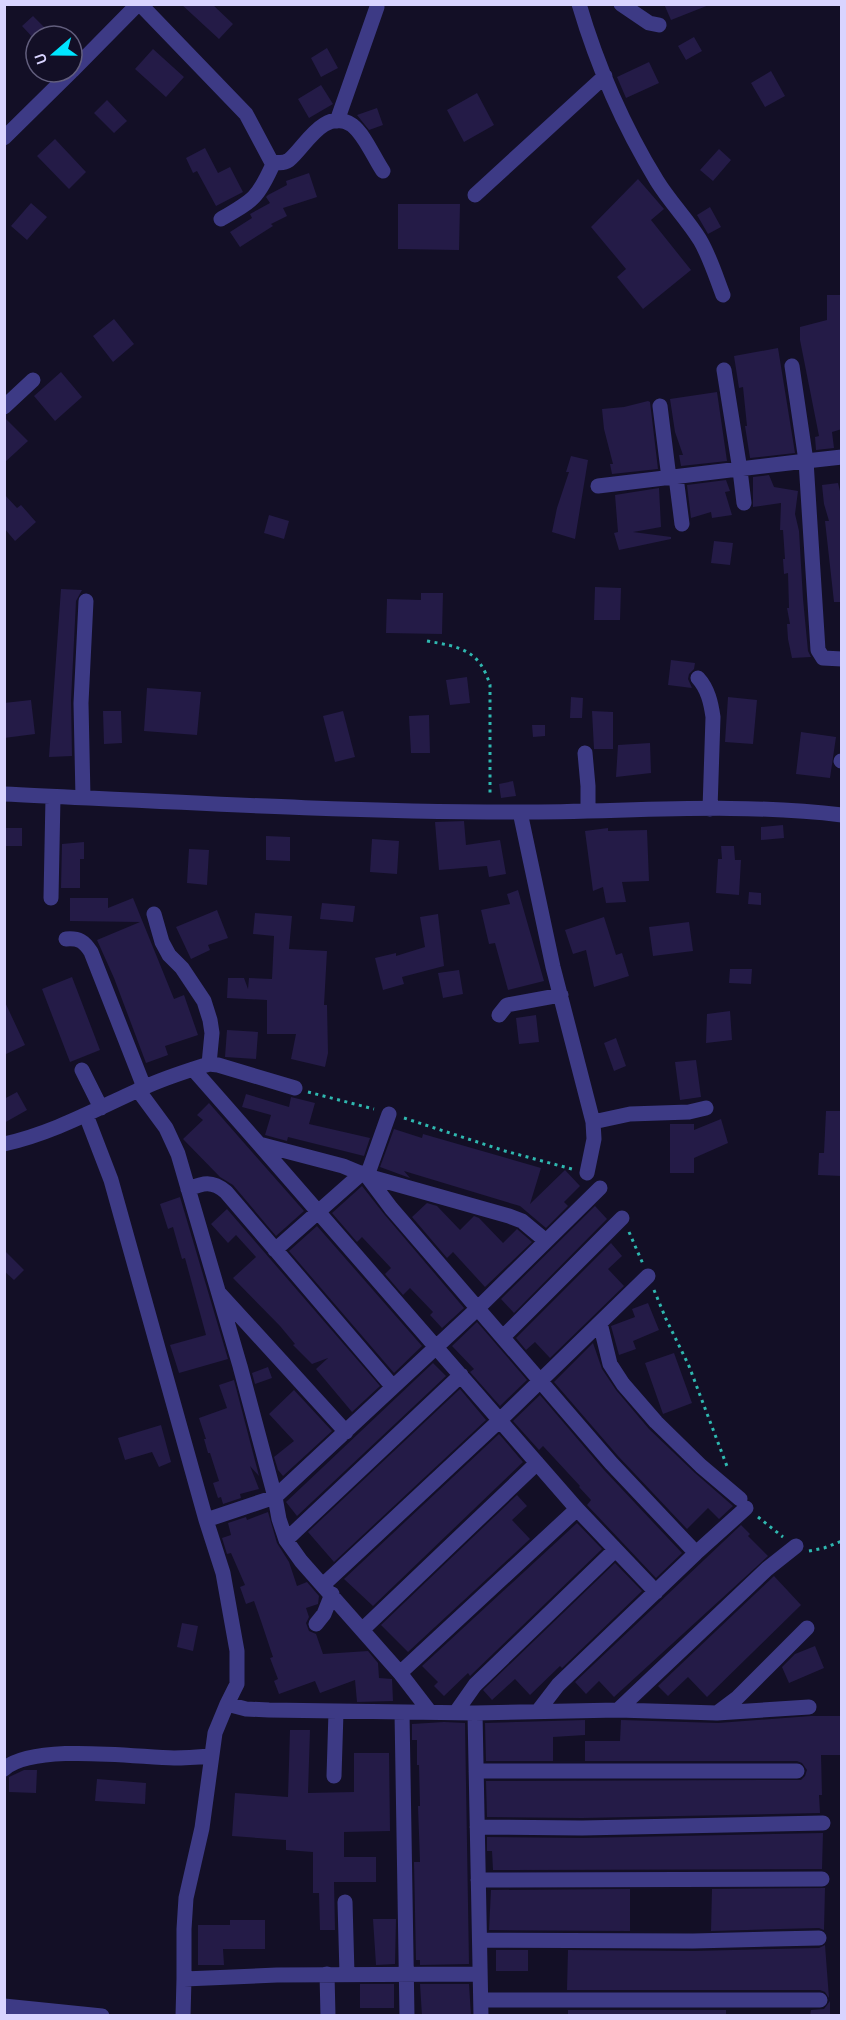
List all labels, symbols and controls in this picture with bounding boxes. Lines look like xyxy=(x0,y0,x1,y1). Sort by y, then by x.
north arrow xyxy=(24,24,84,84)
text: U xyxy=(30,51,51,67)

